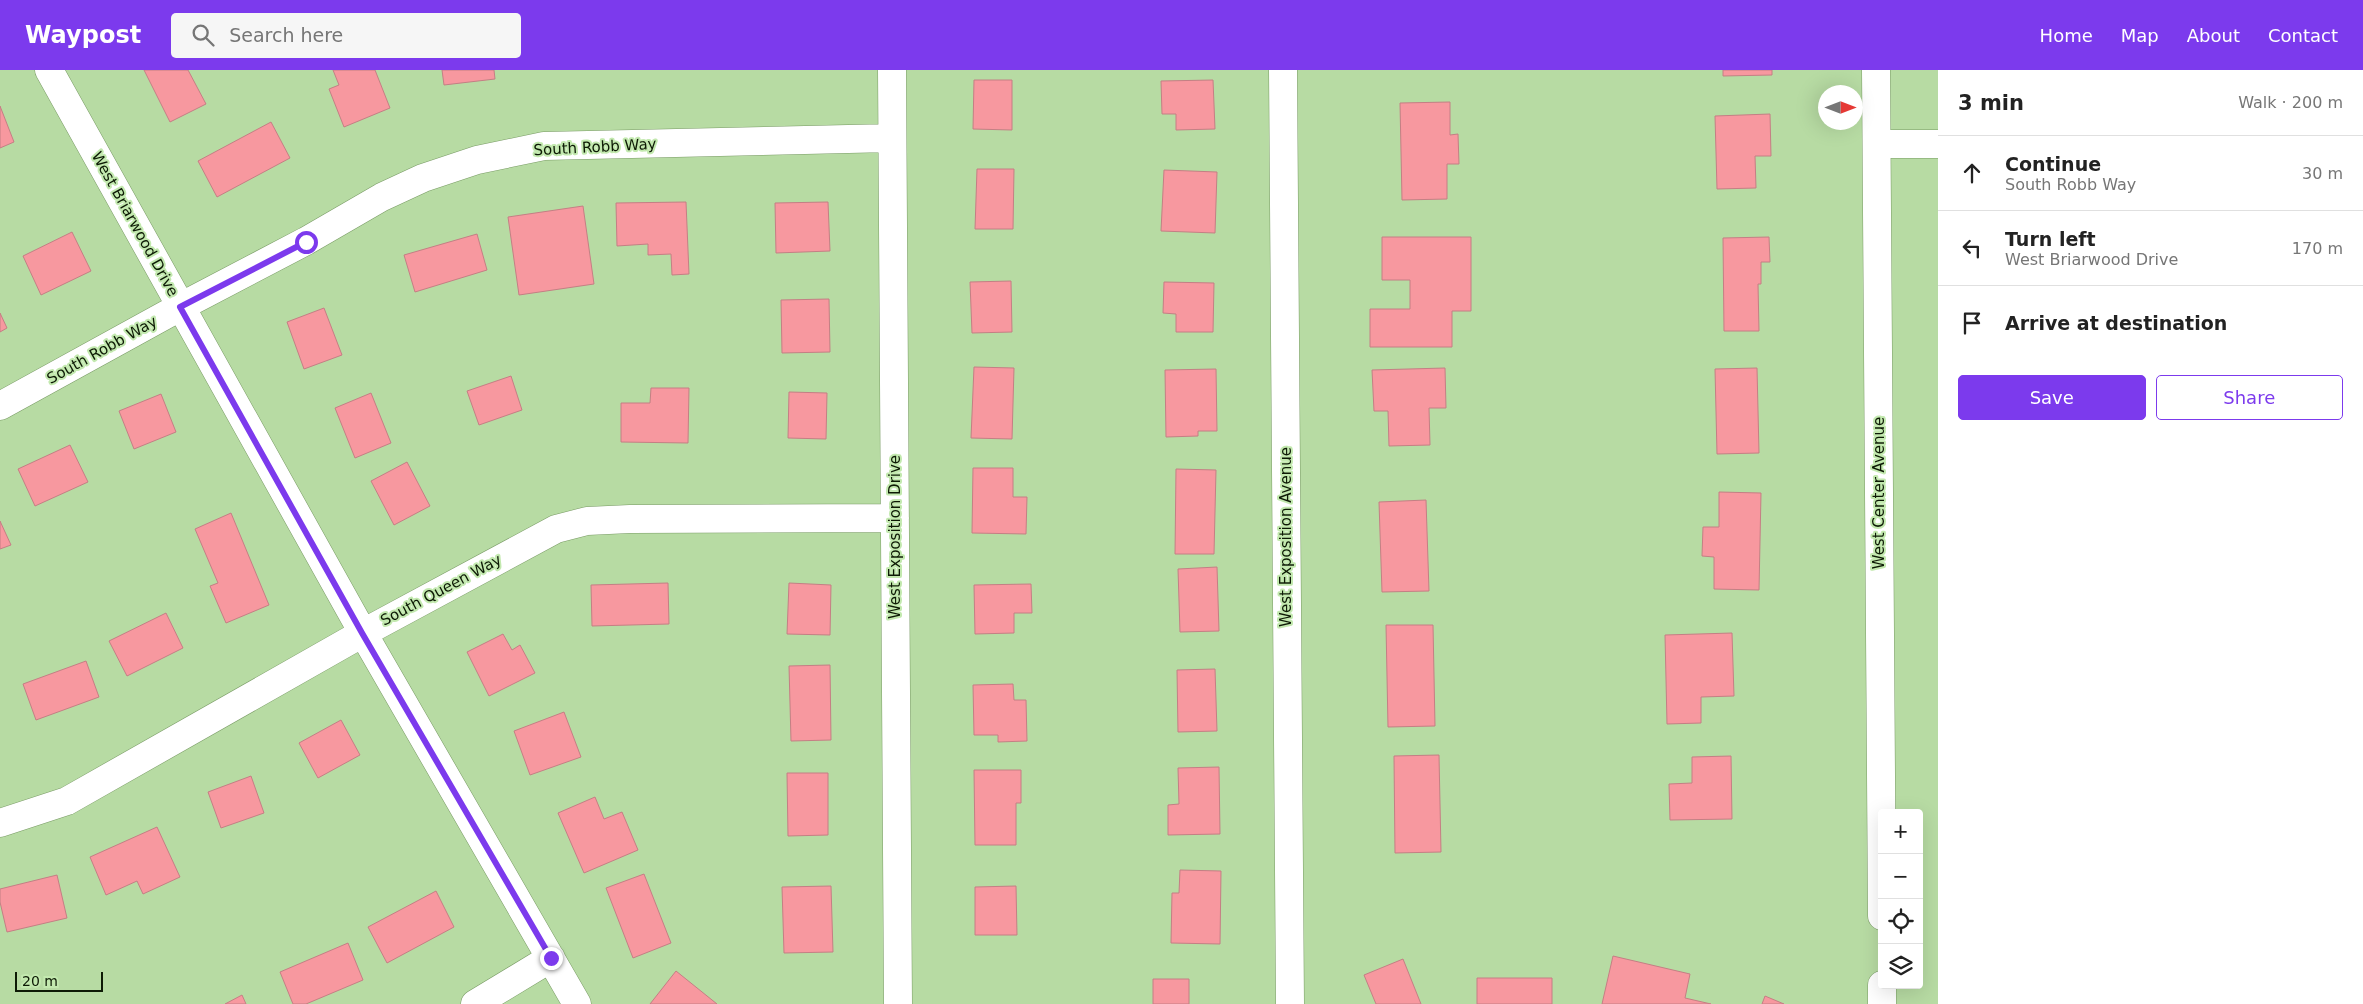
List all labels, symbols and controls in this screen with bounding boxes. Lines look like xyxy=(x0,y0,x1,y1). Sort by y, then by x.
search box xyxy=(171,13,521,58)
text: Waypost xyxy=(25,21,141,49)
icon: search xyxy=(189,21,217,49)
text: Search here xyxy=(229,24,343,46)
text: Home xyxy=(2040,25,2093,46)
text: Map xyxy=(2121,25,2159,46)
text: About xyxy=(2187,25,2240,46)
text: Contact xyxy=(2268,25,2338,46)
north arrow xyxy=(1818,85,1863,130)
text: 3 min xyxy=(1958,91,2024,115)
text: Walk · 200 m xyxy=(2238,93,2343,112)
street label: South Robb Way xyxy=(533,135,657,159)
street label: West Briarwood Drive xyxy=(88,149,182,299)
text: Continue xyxy=(2005,153,2101,175)
icon: ahead xyxy=(1958,159,1986,187)
text: 30 m xyxy=(2302,164,2343,183)
text: South Robb Way xyxy=(2005,175,2136,194)
text: Turn left xyxy=(2005,228,2096,250)
route start xyxy=(295,231,318,254)
icon: left xyxy=(1958,234,1986,262)
text: 170 m xyxy=(2292,239,2343,258)
text: West Briarwood Drive xyxy=(2005,250,2178,269)
icon: arrive xyxy=(1958,309,1986,337)
street label: South Robb Way xyxy=(44,312,160,388)
text: Arrive at destination xyxy=(2005,312,2227,334)
button: Save xyxy=(1958,375,2146,420)
button: Share xyxy=(2156,375,2343,420)
street label: West Center Avenue xyxy=(1870,417,1888,569)
street label: West Exposition Avenue xyxy=(1277,447,1295,627)
street label: West Exposition Drive xyxy=(886,455,904,619)
street label: South Queen Way xyxy=(377,550,505,629)
map controls xyxy=(1878,809,1923,989)
button: + xyxy=(1878,809,1923,854)
button: − xyxy=(1878,854,1923,899)
button: locate xyxy=(1878,899,1923,944)
button: layers xyxy=(1878,944,1923,989)
route end xyxy=(540,947,563,970)
scale bar xyxy=(15,969,102,992)
text: 20 m xyxy=(22,973,58,989)

